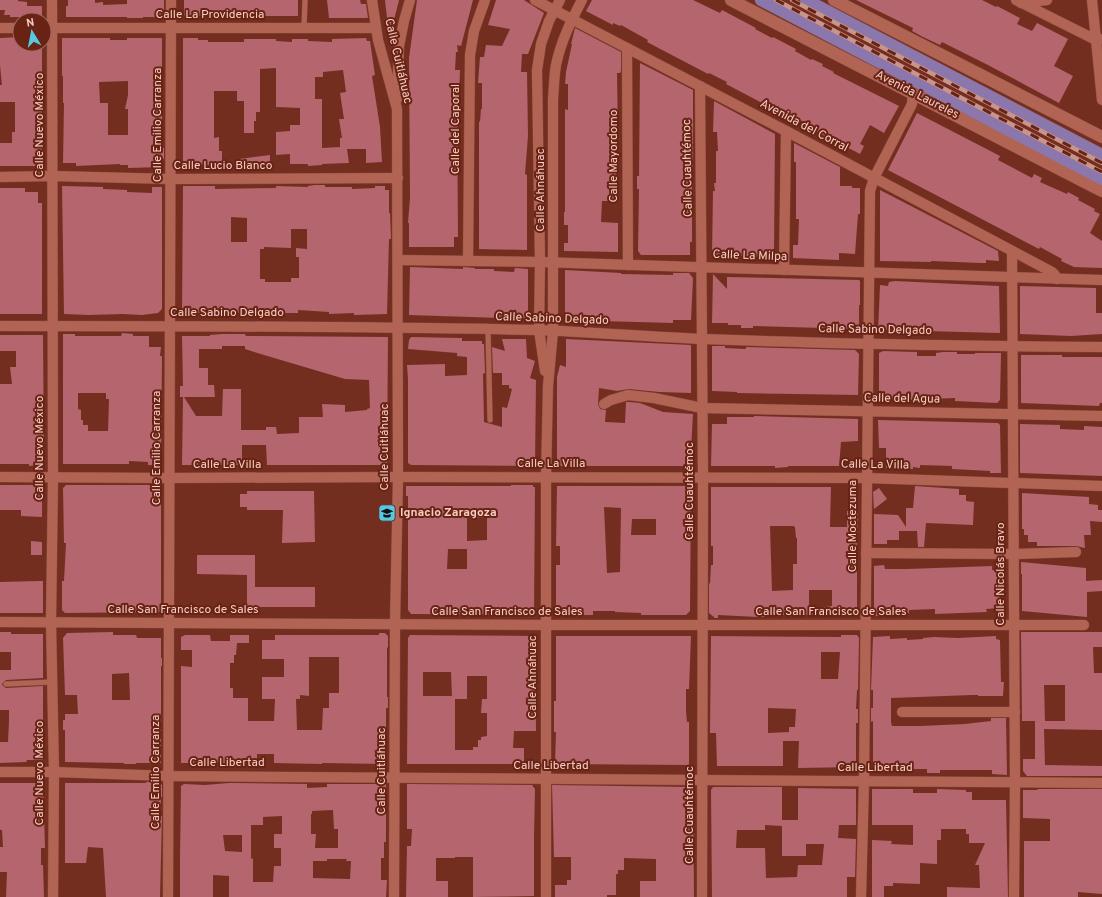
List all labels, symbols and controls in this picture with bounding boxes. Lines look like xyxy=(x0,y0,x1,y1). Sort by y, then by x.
street label: Calle La Providencia xyxy=(156,7,264,23)
north arrow xyxy=(12,12,52,52)
text: N xyxy=(25,16,36,31)
street label: Calle Cuitláhuac xyxy=(380,17,416,105)
street label: Avenida Laureles xyxy=(873,67,961,123)
street label: Calle Emilio Carranza xyxy=(150,68,166,182)
street label: Calle Nuevo México xyxy=(32,72,48,177)
street label: Calle del Caporal xyxy=(448,84,464,174)
street label: Avenida del Corral xyxy=(757,96,851,156)
street label: Calle Mayordomo xyxy=(606,109,622,202)
street label: Calle Cuauhtémoc xyxy=(679,119,697,217)
street label: Calle Ahnáhuac xyxy=(533,148,549,232)
street label: Calle Lucio Blanco xyxy=(174,158,273,174)
street label: Calle La Milpa xyxy=(712,247,788,265)
street label: Calle Sabino Delgado xyxy=(170,305,284,321)
street label: Calle Sabino Delgado xyxy=(495,309,609,329)
street label: Calle Sabino Delgado xyxy=(818,321,932,339)
street label: Calle del Agua xyxy=(864,390,940,408)
street label: Calle Emilio Carranza xyxy=(149,391,165,505)
street label: Calle Nuevo México xyxy=(32,395,48,500)
street label: Calle Cuitláhuac xyxy=(377,403,393,491)
street label: Calle Cuauhtémoc xyxy=(682,442,698,540)
street label: Calle La Villa xyxy=(517,456,585,472)
street label: Calle La Villa xyxy=(841,456,909,474)
street label: Calle La Villa xyxy=(193,457,261,473)
street label: Calle Moctezuma xyxy=(845,480,861,572)
school or university icon: Ignacio Zaragoza xyxy=(377,503,397,523)
place label: Ignacio Zaragoza xyxy=(400,505,497,521)
street label: Calle Nicolás Bravo xyxy=(993,522,1009,626)
street label: Calle San Francisco de Sales xyxy=(107,602,259,618)
street label: Calle San Francisco de Sales xyxy=(431,604,583,620)
street label: Calle San Francisco de Sales xyxy=(755,604,907,620)
street label: Calle Ahnáhuac xyxy=(525,635,541,719)
street label: Calle Emilio Carranza xyxy=(148,715,164,829)
street label: Calle Nuevo México xyxy=(32,720,48,825)
street label: Calle Cuitláhuac xyxy=(374,727,390,815)
street label: Calle Libertad xyxy=(189,755,265,771)
street label: Calle Libertad xyxy=(513,758,589,774)
street label: Calle Libertad xyxy=(837,760,913,776)
street label: Calle Cuauhtémoc xyxy=(682,766,698,864)

